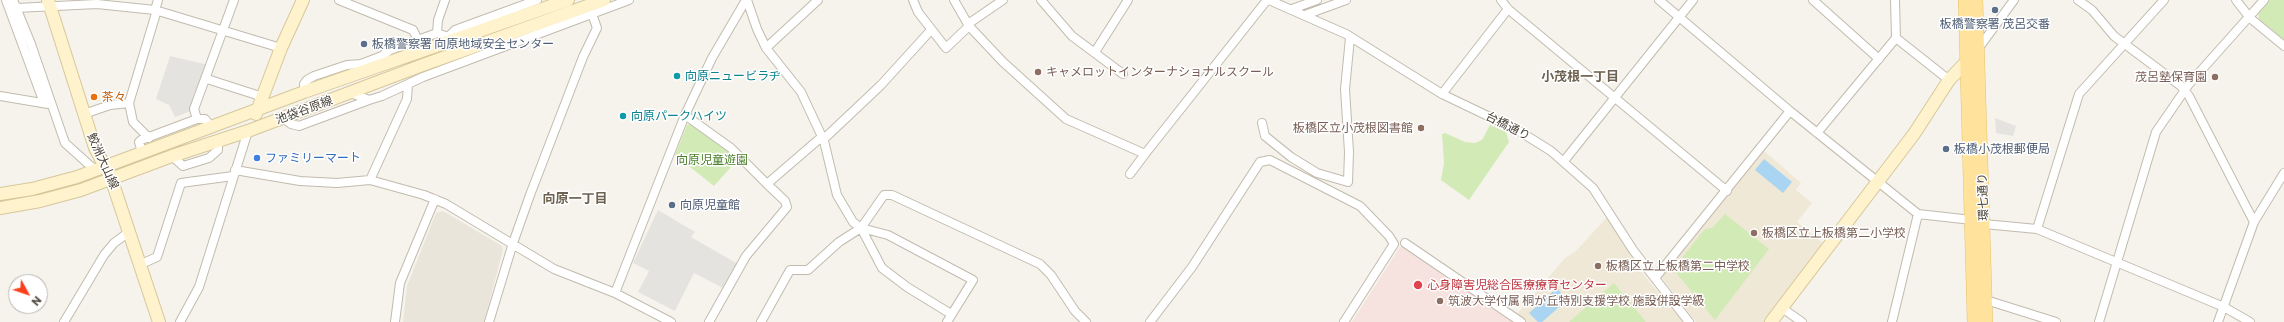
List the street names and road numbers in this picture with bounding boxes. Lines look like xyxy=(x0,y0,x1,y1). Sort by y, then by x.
street label: 池袋谷原線 xyxy=(273,93,335,127)
street label: 台橋通り xyxy=(1483,109,1533,143)
street label: 鮫洲大山線 xyxy=(84,131,122,191)
street label: 環七通り xyxy=(1975,173,1991,221)

